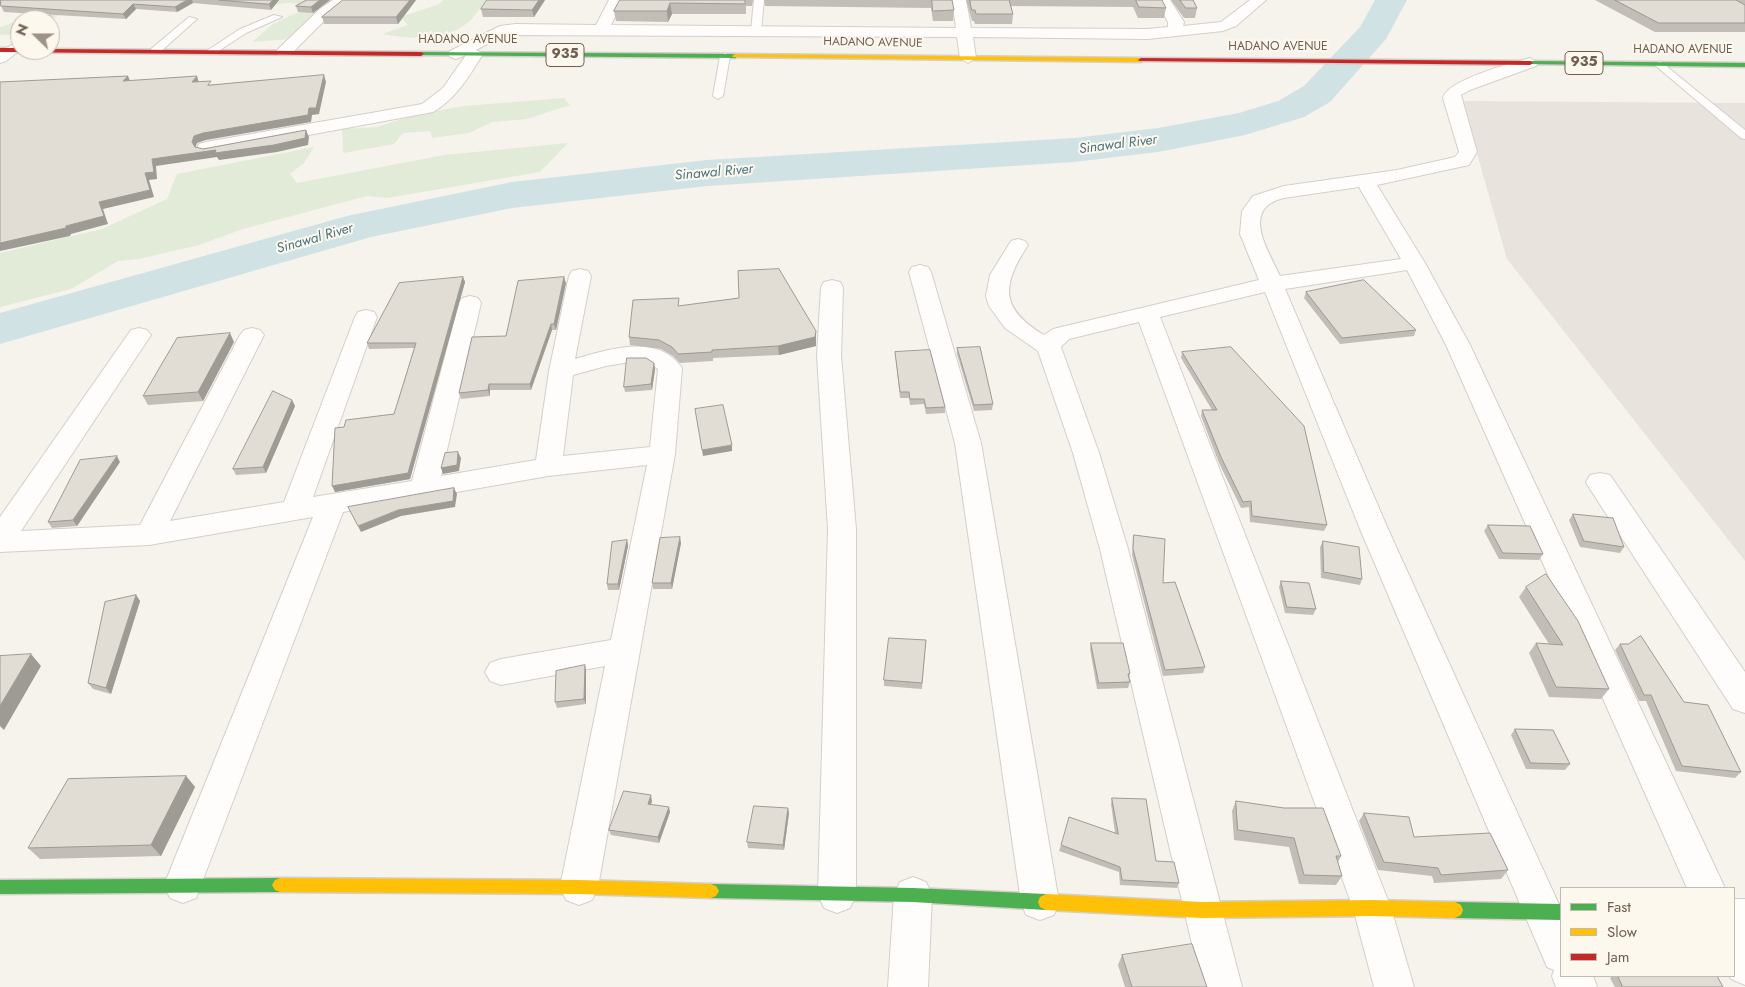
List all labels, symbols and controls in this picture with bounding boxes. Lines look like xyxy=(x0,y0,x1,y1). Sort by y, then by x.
north arrow xyxy=(10,10,60,60)
text: N xyxy=(11,21,33,39)
street label: HADANO AVENUE xyxy=(418,33,518,47)
street label: HADANO AVENUE xyxy=(823,35,923,51)
street label: HADANO AVENUE xyxy=(1228,40,1328,54)
street label: HADANO AVENUE xyxy=(1633,43,1733,57)
road number: 935 xyxy=(546,44,584,66)
road number: 935 xyxy=(1565,52,1603,74)
water label: Sinawal River xyxy=(1078,132,1158,158)
water label: Sinawal River xyxy=(674,161,754,185)
water label: Sinawal River xyxy=(275,220,355,258)
legend xyxy=(1560,887,1735,977)
text: Fast xyxy=(1607,896,1631,918)
text: Slow xyxy=(1607,921,1637,943)
text: Jam xyxy=(1607,946,1630,968)

